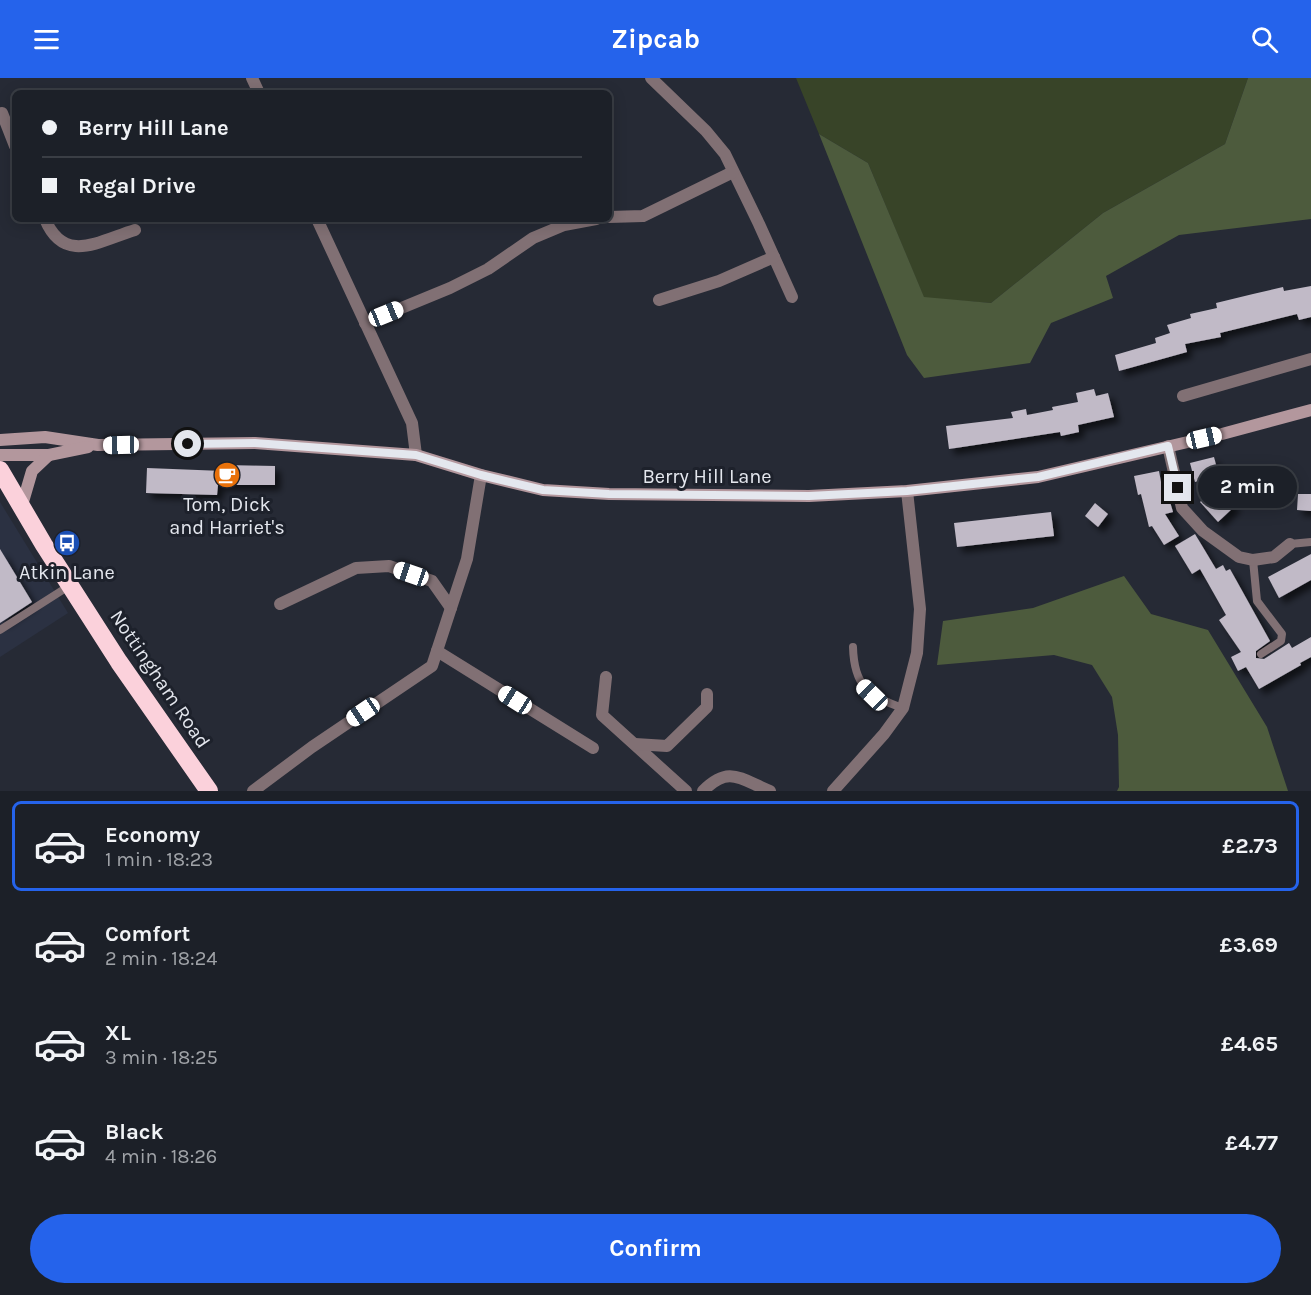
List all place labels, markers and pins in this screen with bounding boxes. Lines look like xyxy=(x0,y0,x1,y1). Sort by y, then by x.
cafe icon: Tom, Dick and Harriet's xyxy=(212,460,242,490)
place label: Tom, Dick and Harriet's xyxy=(169,493,285,539)
bus stop icon: Atkin Lane xyxy=(52,528,82,558)
place label: Atkin Lane xyxy=(19,561,115,584)

